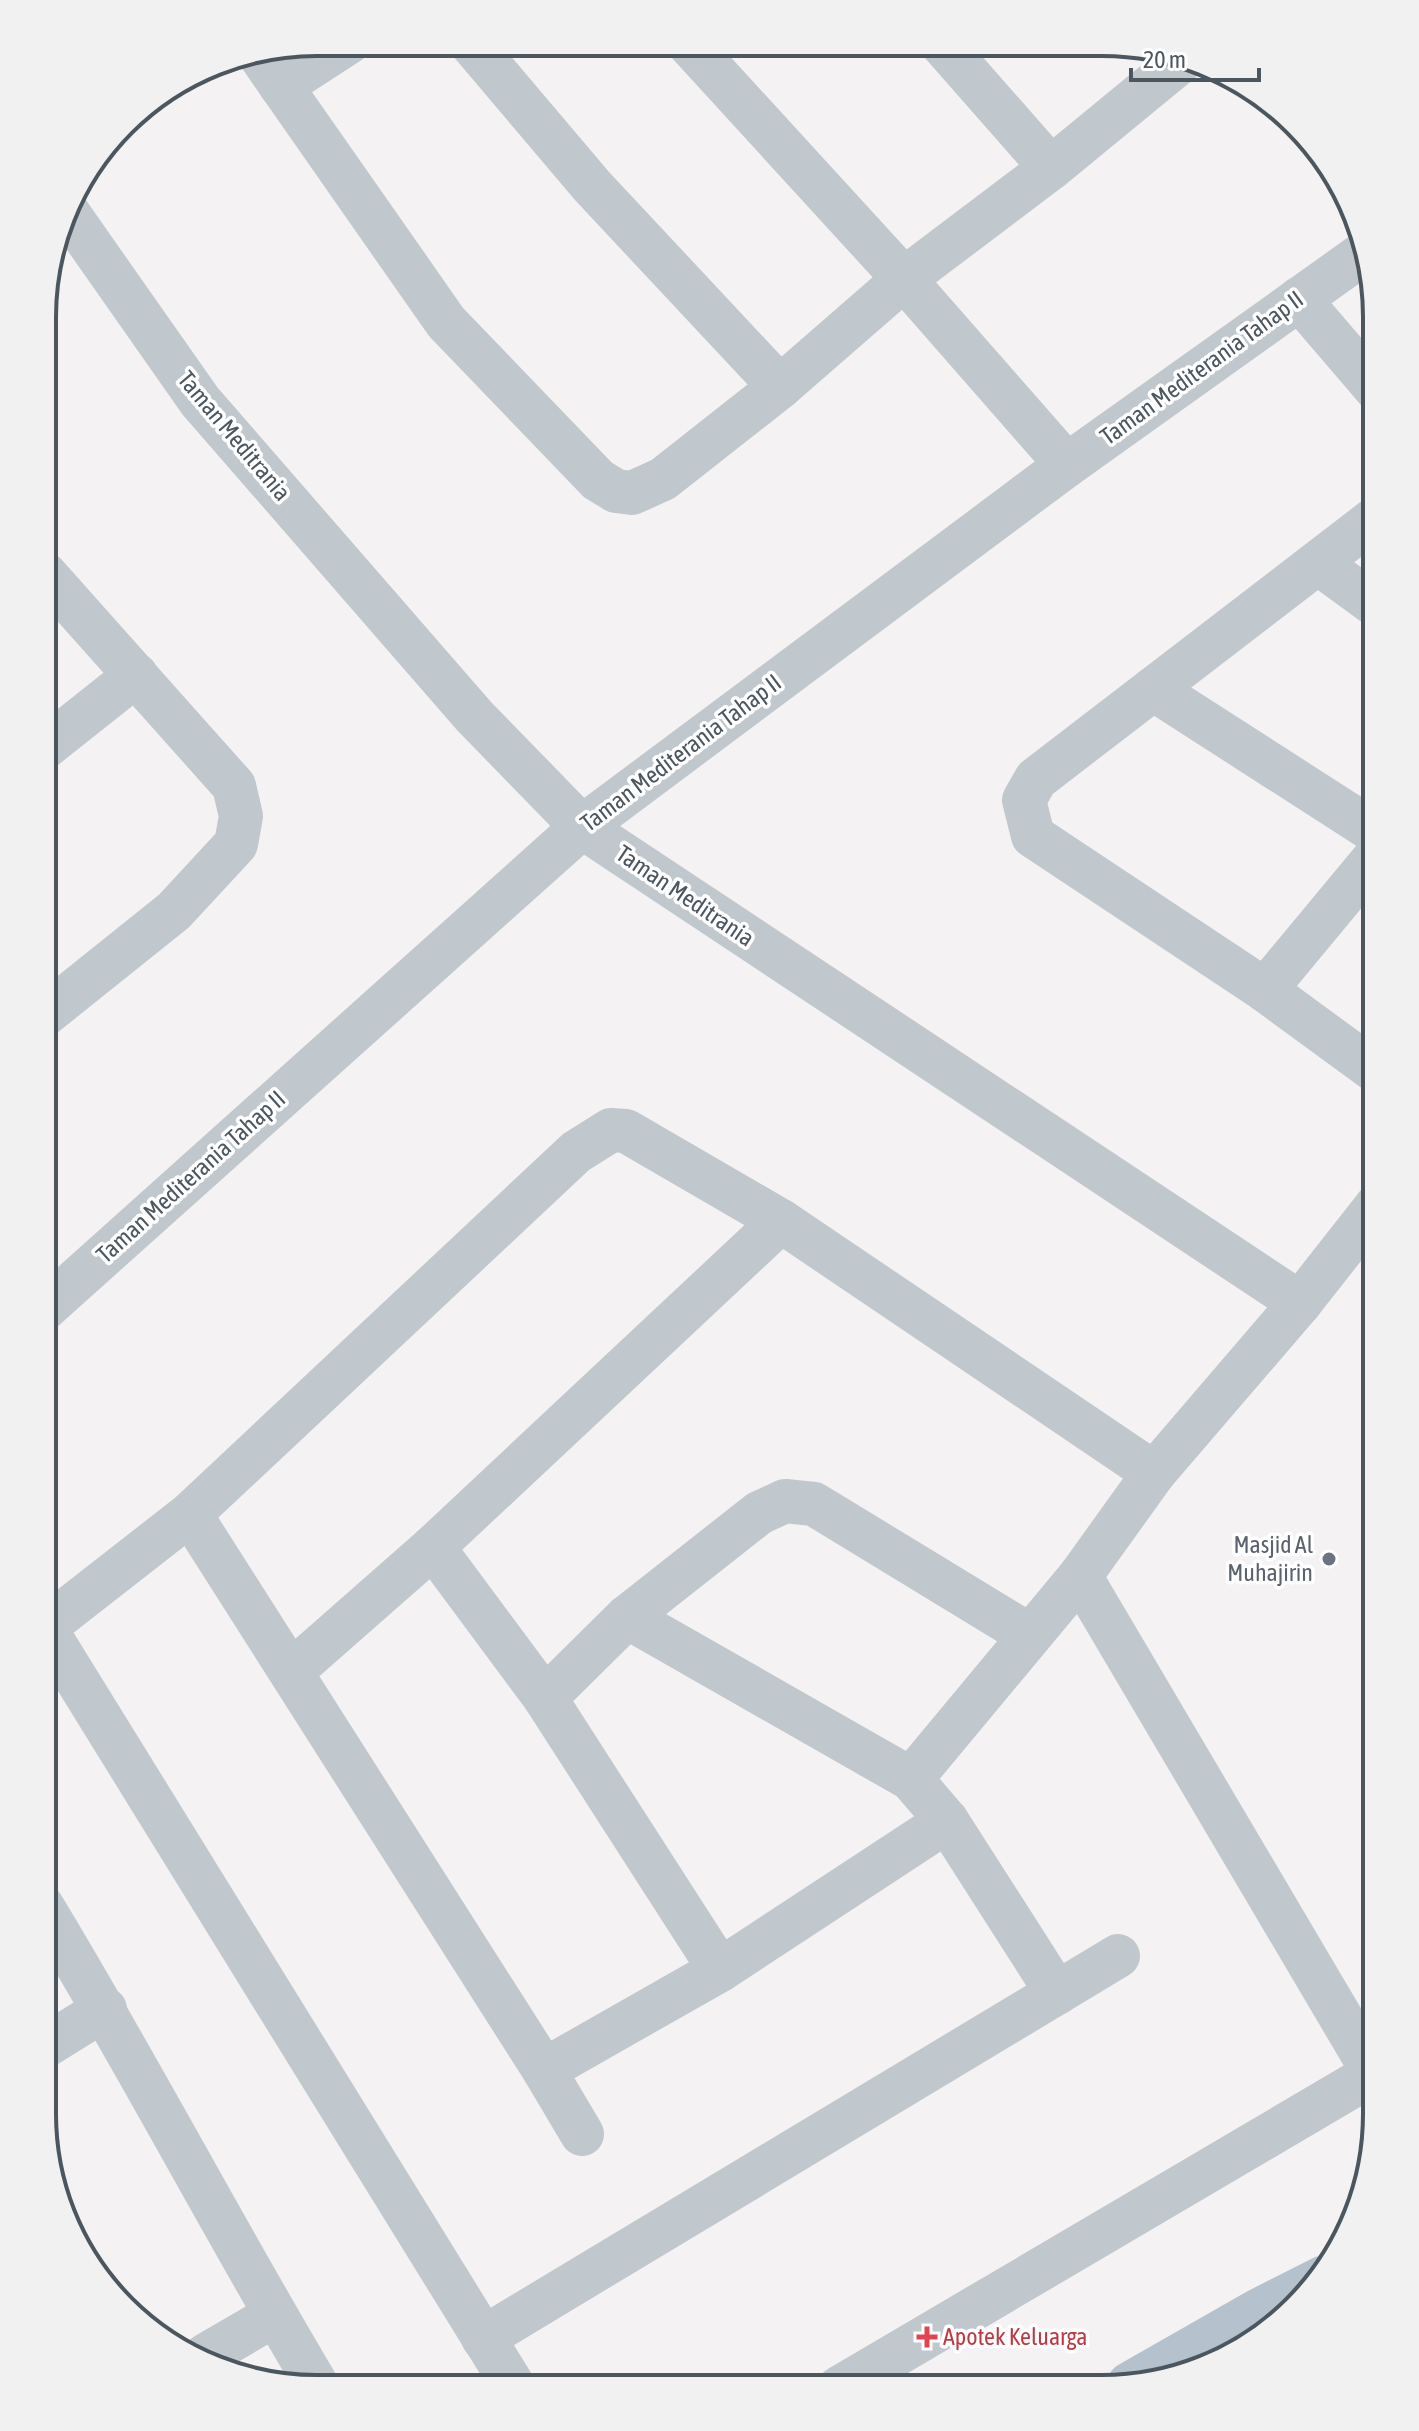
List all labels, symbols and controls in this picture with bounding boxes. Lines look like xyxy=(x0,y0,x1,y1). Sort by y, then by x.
scale bar xyxy=(1131,32,1259,82)
text: 20 m xyxy=(1143,46,1186,73)
street label: Taman Mediterania Tahap II xyxy=(1095,285,1308,450)
street label: Taman Meditrania xyxy=(173,366,296,506)
street label: Taman Mediterania Tahap II xyxy=(575,668,786,837)
street label: Taman Meditrania xyxy=(611,840,759,952)
street label: Taman Mediterania Tahap II xyxy=(91,1085,290,1268)
place label: Masjid Al Muhajirin xyxy=(1227,1531,1314,1586)
marker: Masjid Al Muhajirin xyxy=(1320,1550,1338,1568)
place label: Apotek Keluarga xyxy=(943,2323,1087,2350)
marker: Apotek Keluarga xyxy=(918,2328,936,2346)

